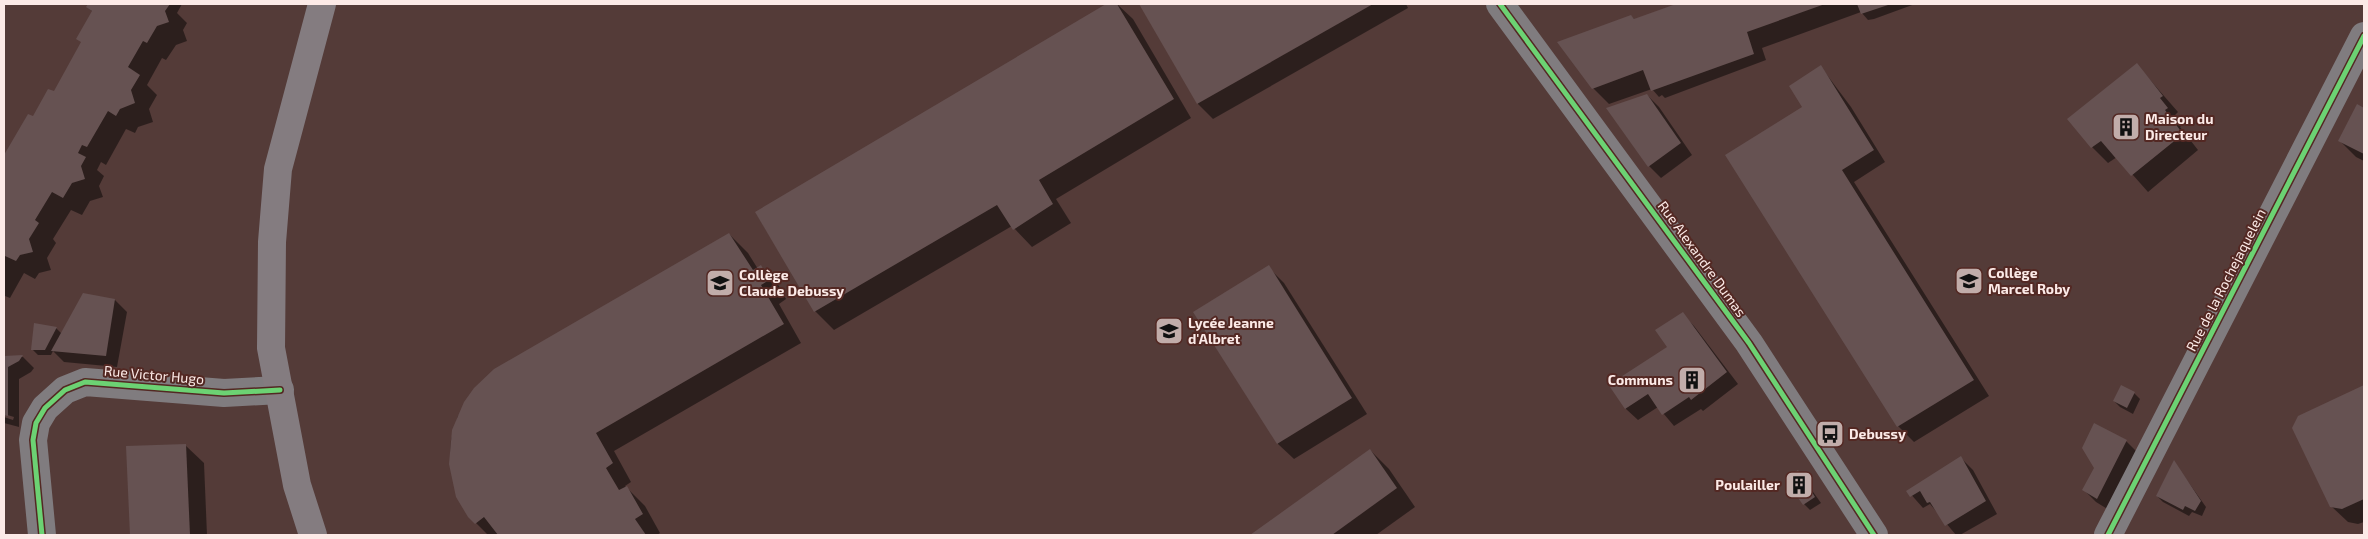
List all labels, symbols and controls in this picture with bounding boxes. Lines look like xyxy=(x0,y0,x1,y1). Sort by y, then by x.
place label: Maison du Directeur xyxy=(2145,110,2213,143)
building icon: Maison du Directeur xyxy=(2111,112,2141,142)
street label: Rue Alexandre Dumas xyxy=(1655,197,1750,320)
street label: Rue de la Rochejaquelein xyxy=(2182,206,2269,354)
place label: Collège Marcel Roby xyxy=(1988,264,2070,297)
place label: Collège Claude Debussy xyxy=(739,266,844,299)
school or university icon: Collège Marcel Roby xyxy=(1954,266,1984,296)
school or university icon: Collège Claude Debussy xyxy=(705,268,735,298)
place label: Lycée Jeanne d'Albret xyxy=(1188,314,1274,347)
school or university icon: Lycée Jeanne d'Albret xyxy=(1154,316,1184,346)
street label: Rue Victor Hugo xyxy=(103,362,205,387)
building icon: Communs xyxy=(1677,365,1707,395)
place label: Communs xyxy=(1608,371,1673,388)
bus stop icon: Debussy xyxy=(1815,419,1845,449)
place label: Debussy xyxy=(1849,425,1906,442)
building icon: Poulailler xyxy=(1784,470,1814,500)
place label: Poulailler xyxy=(1715,476,1780,493)

